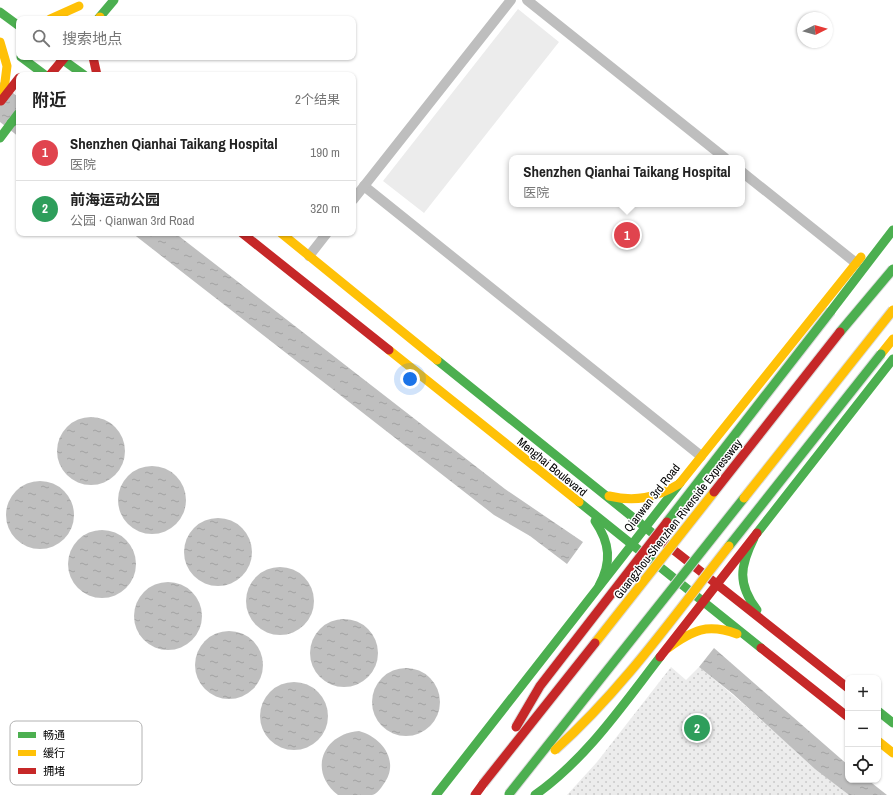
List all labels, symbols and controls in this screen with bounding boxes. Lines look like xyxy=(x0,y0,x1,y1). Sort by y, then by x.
north arrow xyxy=(797,12,833,48)
search box xyxy=(16,16,356,60)
icon: search xyxy=(30,27,52,49)
text: 搜索地点 xyxy=(62,28,122,49)
text: 附近 xyxy=(32,88,66,111)
text: 2个结果 xyxy=(295,91,340,108)
text: Shenzhen Qianhai Taikang Hospital xyxy=(70,133,278,154)
text: 1 xyxy=(42,144,48,161)
text: 190 m xyxy=(310,144,340,161)
popup xyxy=(509,155,745,207)
text: 医院 xyxy=(70,156,96,173)
text: Shenzhen Qianhai Taikang Hospital xyxy=(523,161,731,182)
text: 医院 xyxy=(523,184,549,201)
text: 前海运动公园 xyxy=(70,189,160,210)
text: 2 xyxy=(42,200,48,217)
text: 320 m xyxy=(310,200,340,217)
text: 公园 · Qianwan 3rd Road xyxy=(70,212,194,229)
pin: 1 xyxy=(614,220,640,250)
your location xyxy=(400,369,420,389)
street label: Menghai Boulevard xyxy=(514,434,590,500)
street label: Guangzhou-Shenzhen Riverside Expressway xyxy=(610,436,746,602)
street label: Qianwan 3rd Road xyxy=(620,461,684,535)
map controls xyxy=(845,675,881,783)
button: + xyxy=(845,675,881,711)
button: − xyxy=(845,711,881,747)
pin: 2 xyxy=(684,713,710,743)
legend xyxy=(10,721,142,785)
text: 畅通 xyxy=(43,728,65,742)
text: 缓行 xyxy=(43,746,65,760)
button: locate xyxy=(845,747,881,783)
text: 拥堵 xyxy=(43,764,65,778)

